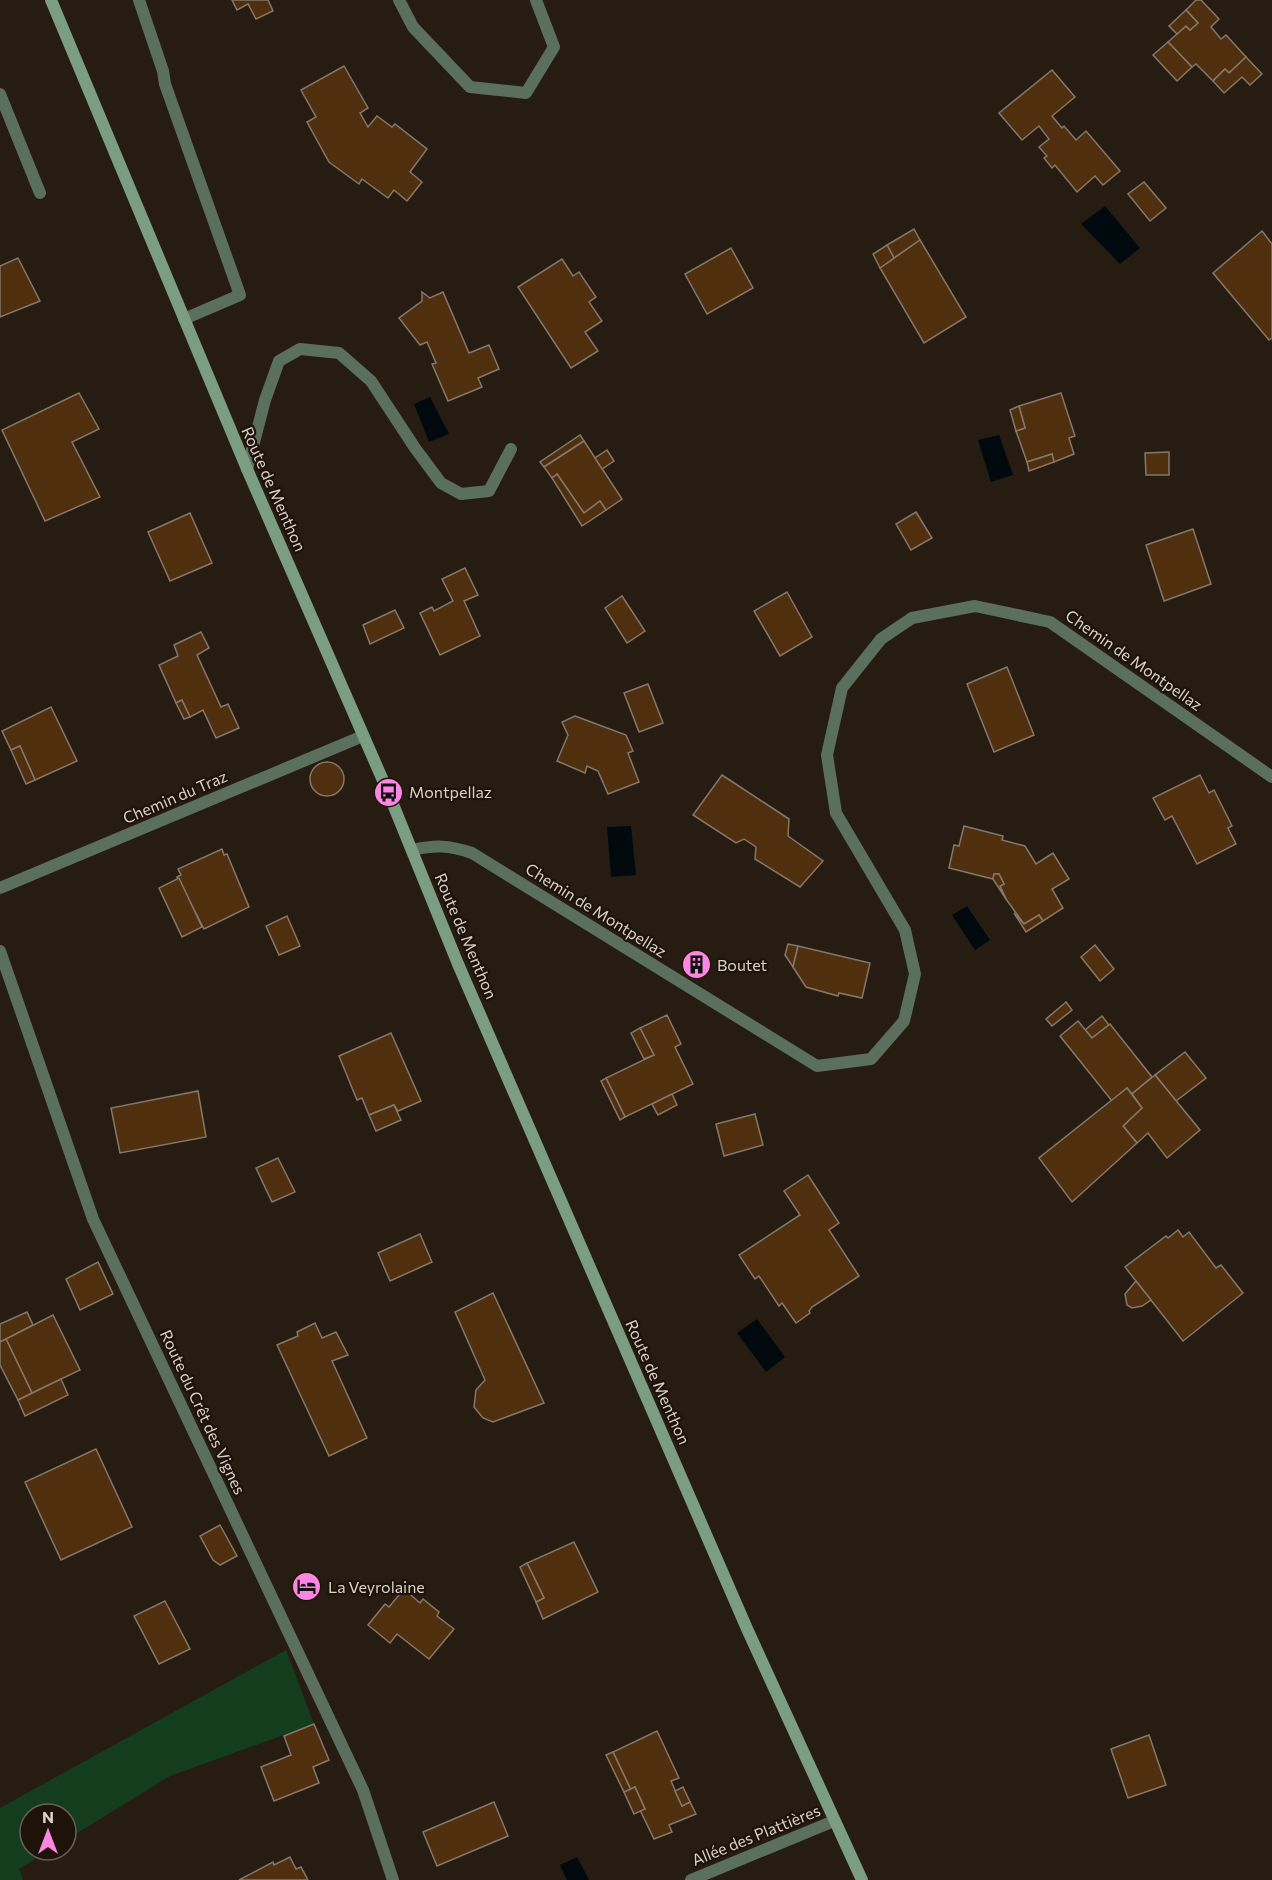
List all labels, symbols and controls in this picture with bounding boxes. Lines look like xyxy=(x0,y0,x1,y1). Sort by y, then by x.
street label: Route de Menthon xyxy=(238,423,311,554)
street label: Chemin de Montpellaz xyxy=(1062,605,1206,714)
street label: Chemin du Traz xyxy=(120,766,230,827)
bus stop icon: Montpellaz xyxy=(372,776,404,808)
place label: Montpellaz xyxy=(409,782,492,801)
street label: Chemin de Montpellaz xyxy=(522,858,670,961)
street label: Route de Menthon xyxy=(431,870,502,1002)
building icon: Boutet xyxy=(680,949,712,981)
place label: Boutet xyxy=(717,955,768,974)
street label: Route de Menthon xyxy=(622,1316,695,1447)
street label: Route du Crêt des Vignes xyxy=(157,1326,250,1497)
hotel icon: La Veyrolaine xyxy=(291,1571,323,1603)
place label: La Veyrolaine xyxy=(328,1577,425,1596)
street label: Allée des Plattières xyxy=(689,1800,823,1869)
north arrow xyxy=(18,1802,78,1862)
text: N xyxy=(42,1807,54,1826)

